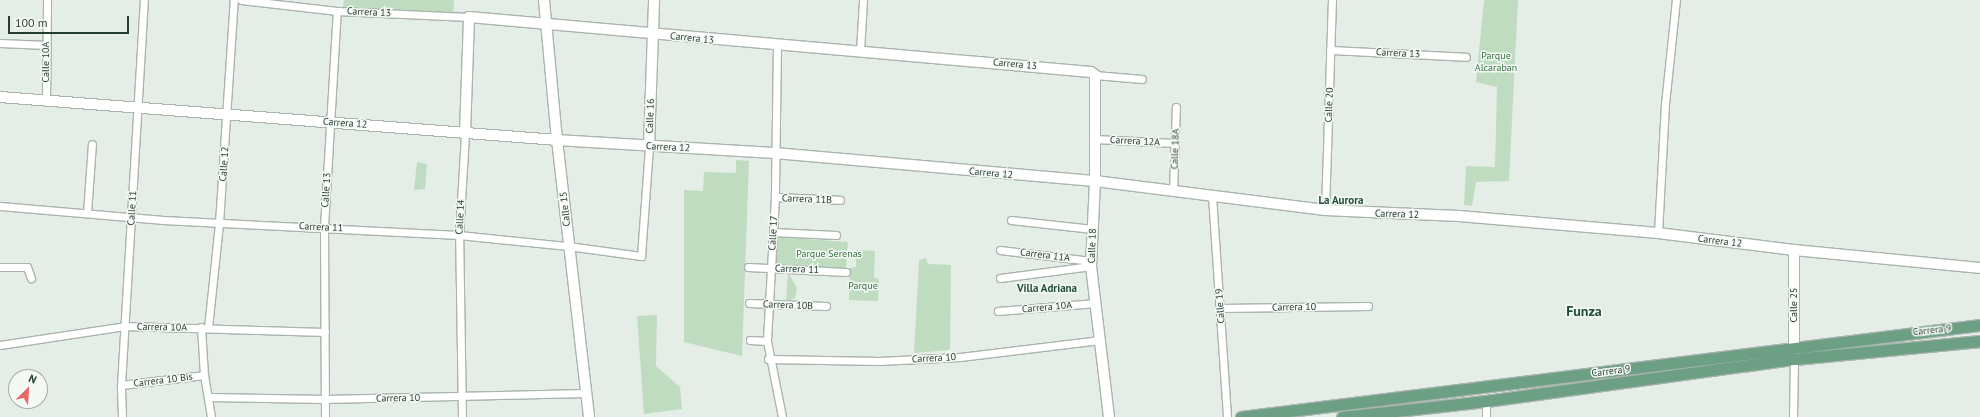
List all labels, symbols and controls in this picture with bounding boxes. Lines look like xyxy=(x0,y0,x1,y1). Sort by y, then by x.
street label: Carrera 13 xyxy=(347,5,391,19)
scale bar xyxy=(10,8,131,34)
text: 100 m xyxy=(15,15,48,30)
street label: Carrera 13 xyxy=(669,30,715,46)
street label: Calle 10A xyxy=(40,42,52,82)
street label: Carrera 13 xyxy=(1376,46,1420,60)
park label: Parque Alcaraban xyxy=(1475,49,1517,72)
street label: Carrera 13 xyxy=(992,56,1038,72)
street label: Calle 20 xyxy=(1322,87,1336,123)
street label: Calle 16 xyxy=(643,98,657,134)
street label: Carrera 12 xyxy=(322,115,368,131)
street label: Calle 18A xyxy=(1168,128,1182,170)
street label: Carrera 12A xyxy=(1110,134,1160,148)
street label: Carrera 12 xyxy=(646,140,690,154)
street label: Calle 12 xyxy=(217,146,231,182)
street label: Carrera 12 xyxy=(968,165,1014,181)
street label: Calle 13 xyxy=(319,172,333,208)
street label: Calle 11 xyxy=(125,190,139,226)
street label: Calle 15 xyxy=(557,191,573,227)
street label: Carrera 11B xyxy=(782,192,832,206)
district label: La Aurora xyxy=(1318,193,1364,207)
street label: Calle 14 xyxy=(453,199,467,235)
street label: Carrera 12 xyxy=(1375,207,1419,221)
street label: Calle 17 xyxy=(766,215,780,251)
street label: Carrera 11 xyxy=(299,220,343,234)
street label: Calle 18 xyxy=(1085,228,1099,264)
street label: Carrera 12 xyxy=(1697,232,1743,250)
street label: Carrera 11A xyxy=(1019,246,1071,264)
park label: Parque Serenas xyxy=(796,248,862,260)
street label: Carrera 11 xyxy=(775,262,819,276)
park label: Parque xyxy=(848,280,878,292)
district label: Villa Adriana xyxy=(1017,281,1077,295)
street label: Calle 19 xyxy=(1213,288,1227,324)
street label: Calle 25 xyxy=(1788,288,1800,322)
street label: Carrera 10B xyxy=(763,298,813,312)
street label: Carrera 10A xyxy=(1021,299,1073,315)
street label: Carrera 10 xyxy=(1272,301,1316,313)
district label: Funza xyxy=(1566,303,1602,319)
street label: Carrera 10A xyxy=(137,321,187,333)
street label: Carrera 9 xyxy=(1912,322,1952,338)
street label: Carrera 10 xyxy=(912,351,956,365)
street label: Carrera 9 xyxy=(1591,363,1631,379)
north arrow xyxy=(8,369,48,409)
street label: Carrera 10 Bis xyxy=(133,370,193,390)
text: N xyxy=(26,371,39,387)
street label: Carrera 10 xyxy=(376,392,420,404)

